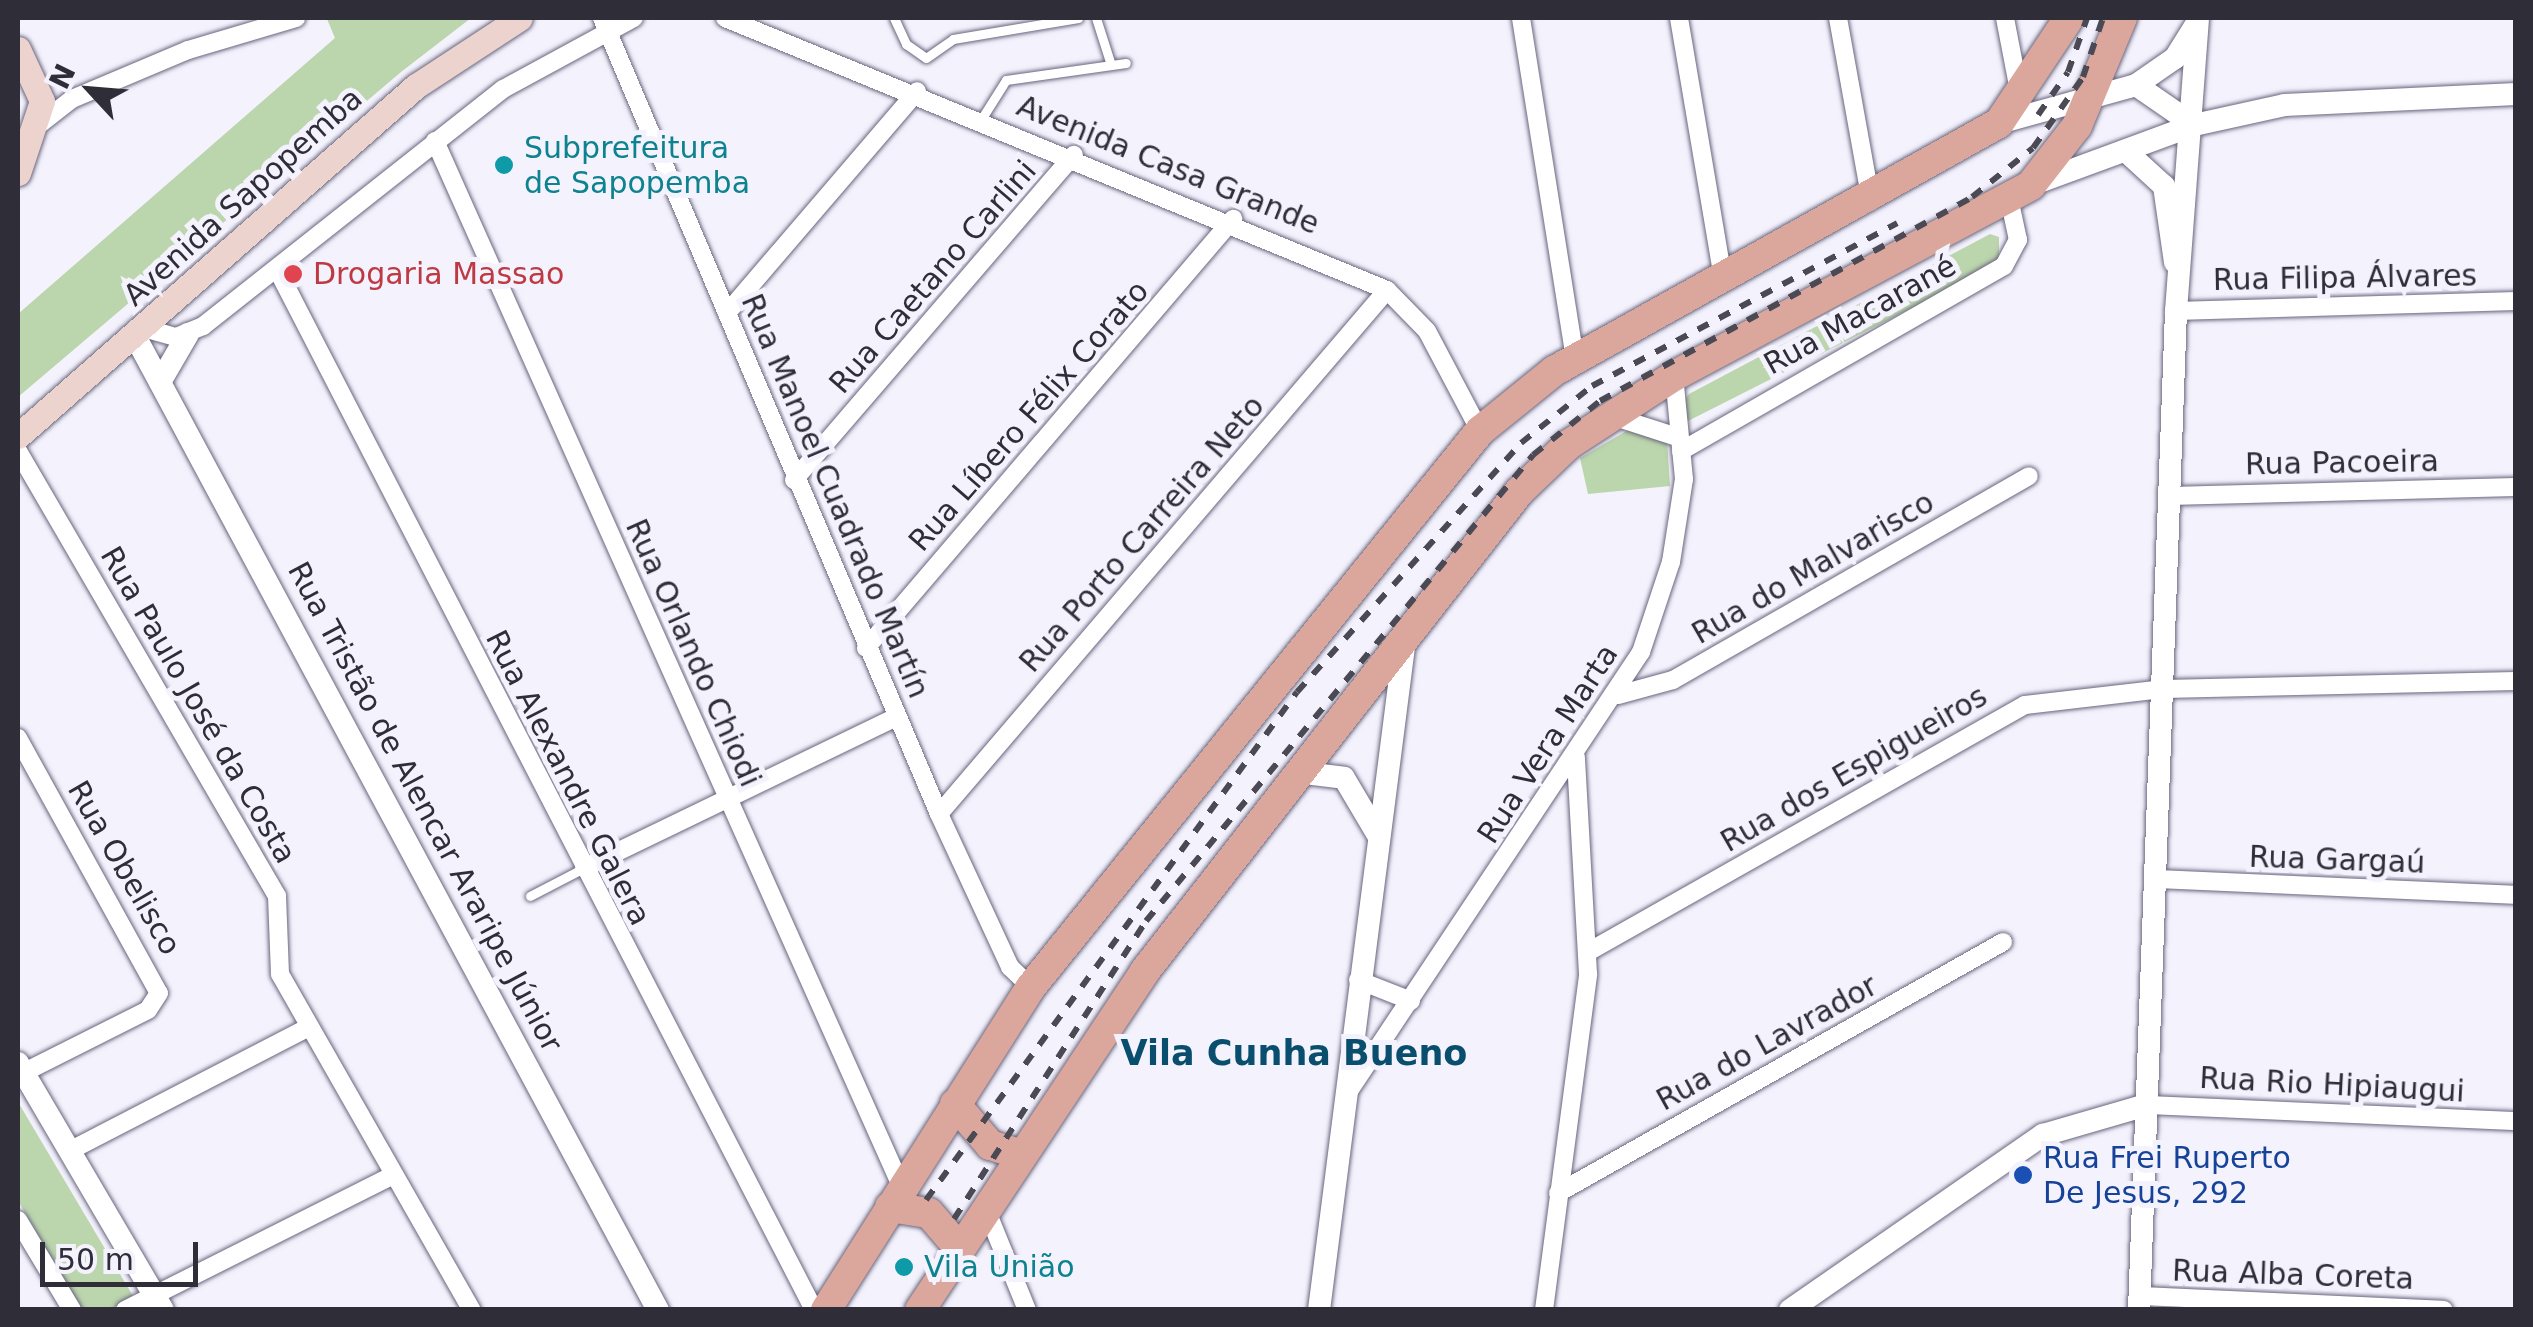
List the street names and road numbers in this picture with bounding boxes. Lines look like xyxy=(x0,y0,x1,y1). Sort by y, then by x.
street label: Avenida Sapopemba xyxy=(116,80,370,314)
street label: Avenida Casa Grande xyxy=(1012,88,1324,242)
street label: Rua Caetano Carlini xyxy=(822,153,1044,401)
street label: Rua Macarané xyxy=(1758,247,1962,383)
street label: Rua Filipa Álvares xyxy=(2213,258,2477,298)
street label: Rua Líbero Félix Corato xyxy=(902,273,1156,559)
street label: Rua Manoel Cuadrado Martín xyxy=(733,289,937,703)
street label: Rua Porto Carreira Neto xyxy=(1012,388,1272,680)
street label: Rua Pacoeira xyxy=(2245,443,2439,483)
street label: Rua do Malvarisco xyxy=(1686,484,1940,652)
street label: Rua Orlando Chiodi xyxy=(618,514,768,792)
street label: Rua Paulo José da Costa xyxy=(92,540,304,870)
street label: Rua Tristão de Alencar Araripe Júnior xyxy=(280,556,570,1058)
street label: Rua Alexandre Galera xyxy=(478,624,658,932)
street label: Rua Vera Marta xyxy=(1470,638,1626,850)
street label: Rua dos Espigueiros xyxy=(1714,678,1994,860)
street label: Rua Obelisco xyxy=(60,775,188,961)
street label: Rua Gargaú xyxy=(2248,839,2426,881)
street label: Rua do Lavrador xyxy=(1650,967,1884,1119)
street label: Rua Rio Hipiaugui xyxy=(2198,1060,2466,1110)
street label: Rua Alba Coreta xyxy=(2172,1253,2414,1297)

